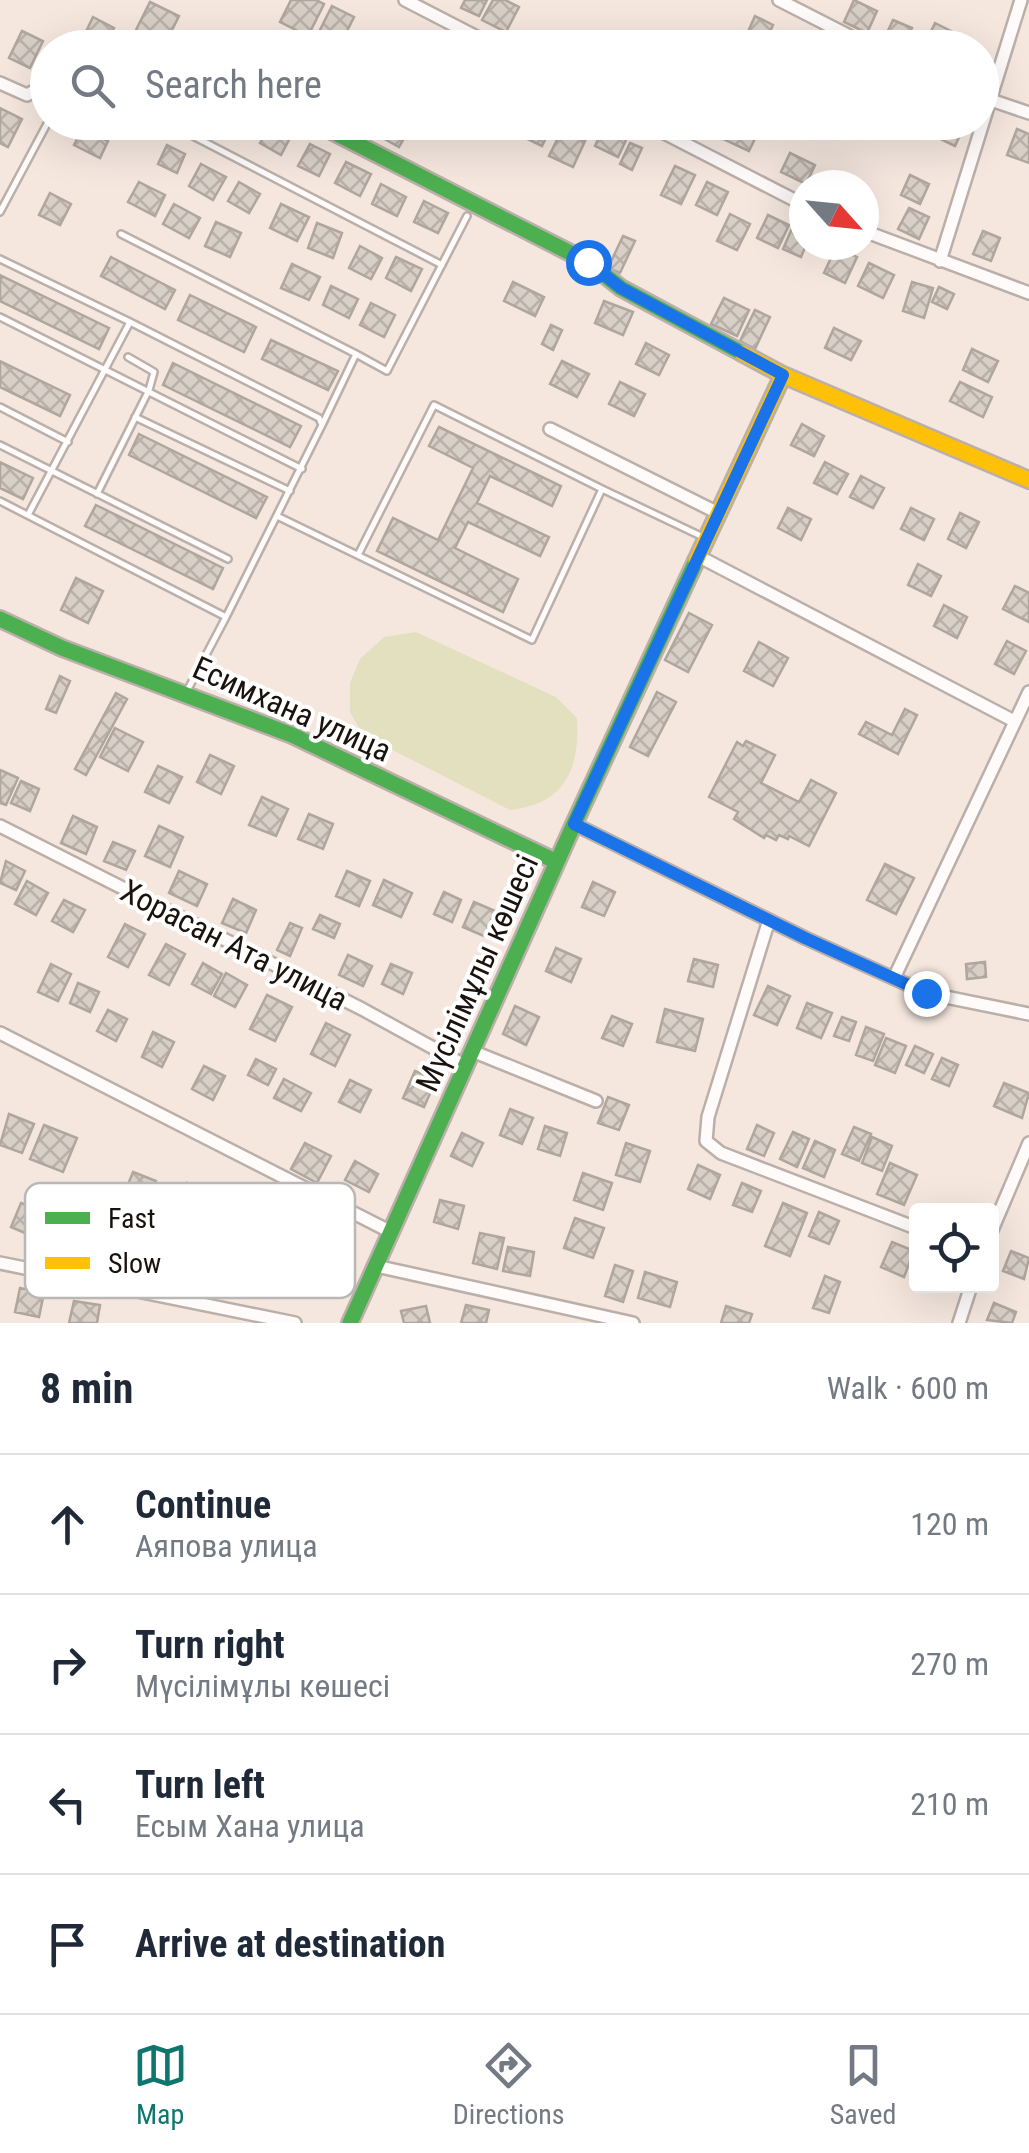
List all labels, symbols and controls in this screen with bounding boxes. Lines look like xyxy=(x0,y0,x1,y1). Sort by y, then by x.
search box xyxy=(30,30,999,140)
icon: search xyxy=(65,58,120,113)
text: Search here xyxy=(145,63,322,107)
north arrow xyxy=(789,170,879,260)
route start xyxy=(566,240,612,286)
street label: Есимхана улица xyxy=(187,648,397,770)
street label: Мүсілімұлы көшесі xyxy=(408,849,546,1097)
street label: Хорасан Ата улица xyxy=(114,871,354,1019)
route end xyxy=(904,971,950,1017)
legend xyxy=(25,1183,355,1298)
text: Fast xyxy=(108,1202,155,1235)
map controls xyxy=(909,1203,999,1293)
button: locate xyxy=(909,1203,999,1293)
text: Slow xyxy=(108,1247,161,1280)
text: 8 min xyxy=(40,1364,133,1413)
text: Walk · 600 m xyxy=(827,1369,989,1407)
text: Continue xyxy=(135,1483,271,1527)
icon: ahead xyxy=(40,1497,95,1552)
text: 120 m xyxy=(910,1505,989,1543)
text: Аяпова улица xyxy=(135,1527,317,1565)
text: Turn right xyxy=(135,1623,285,1667)
icon: right xyxy=(40,1637,95,1692)
text: 270 m xyxy=(910,1645,989,1683)
text: Мүсілімұлы көшесі xyxy=(135,1667,390,1705)
text: Turn left xyxy=(135,1763,265,1807)
icon: left xyxy=(40,1777,95,1832)
text: 210 m xyxy=(910,1785,989,1823)
text: Есым Хана улица xyxy=(135,1807,365,1845)
icon: arrive xyxy=(40,1917,95,1972)
text: Arrive at destination xyxy=(135,1922,445,1966)
tab: Map xyxy=(133,2038,188,2131)
tab: Directions xyxy=(453,2038,565,2131)
tab: Saved xyxy=(830,2038,896,2131)

